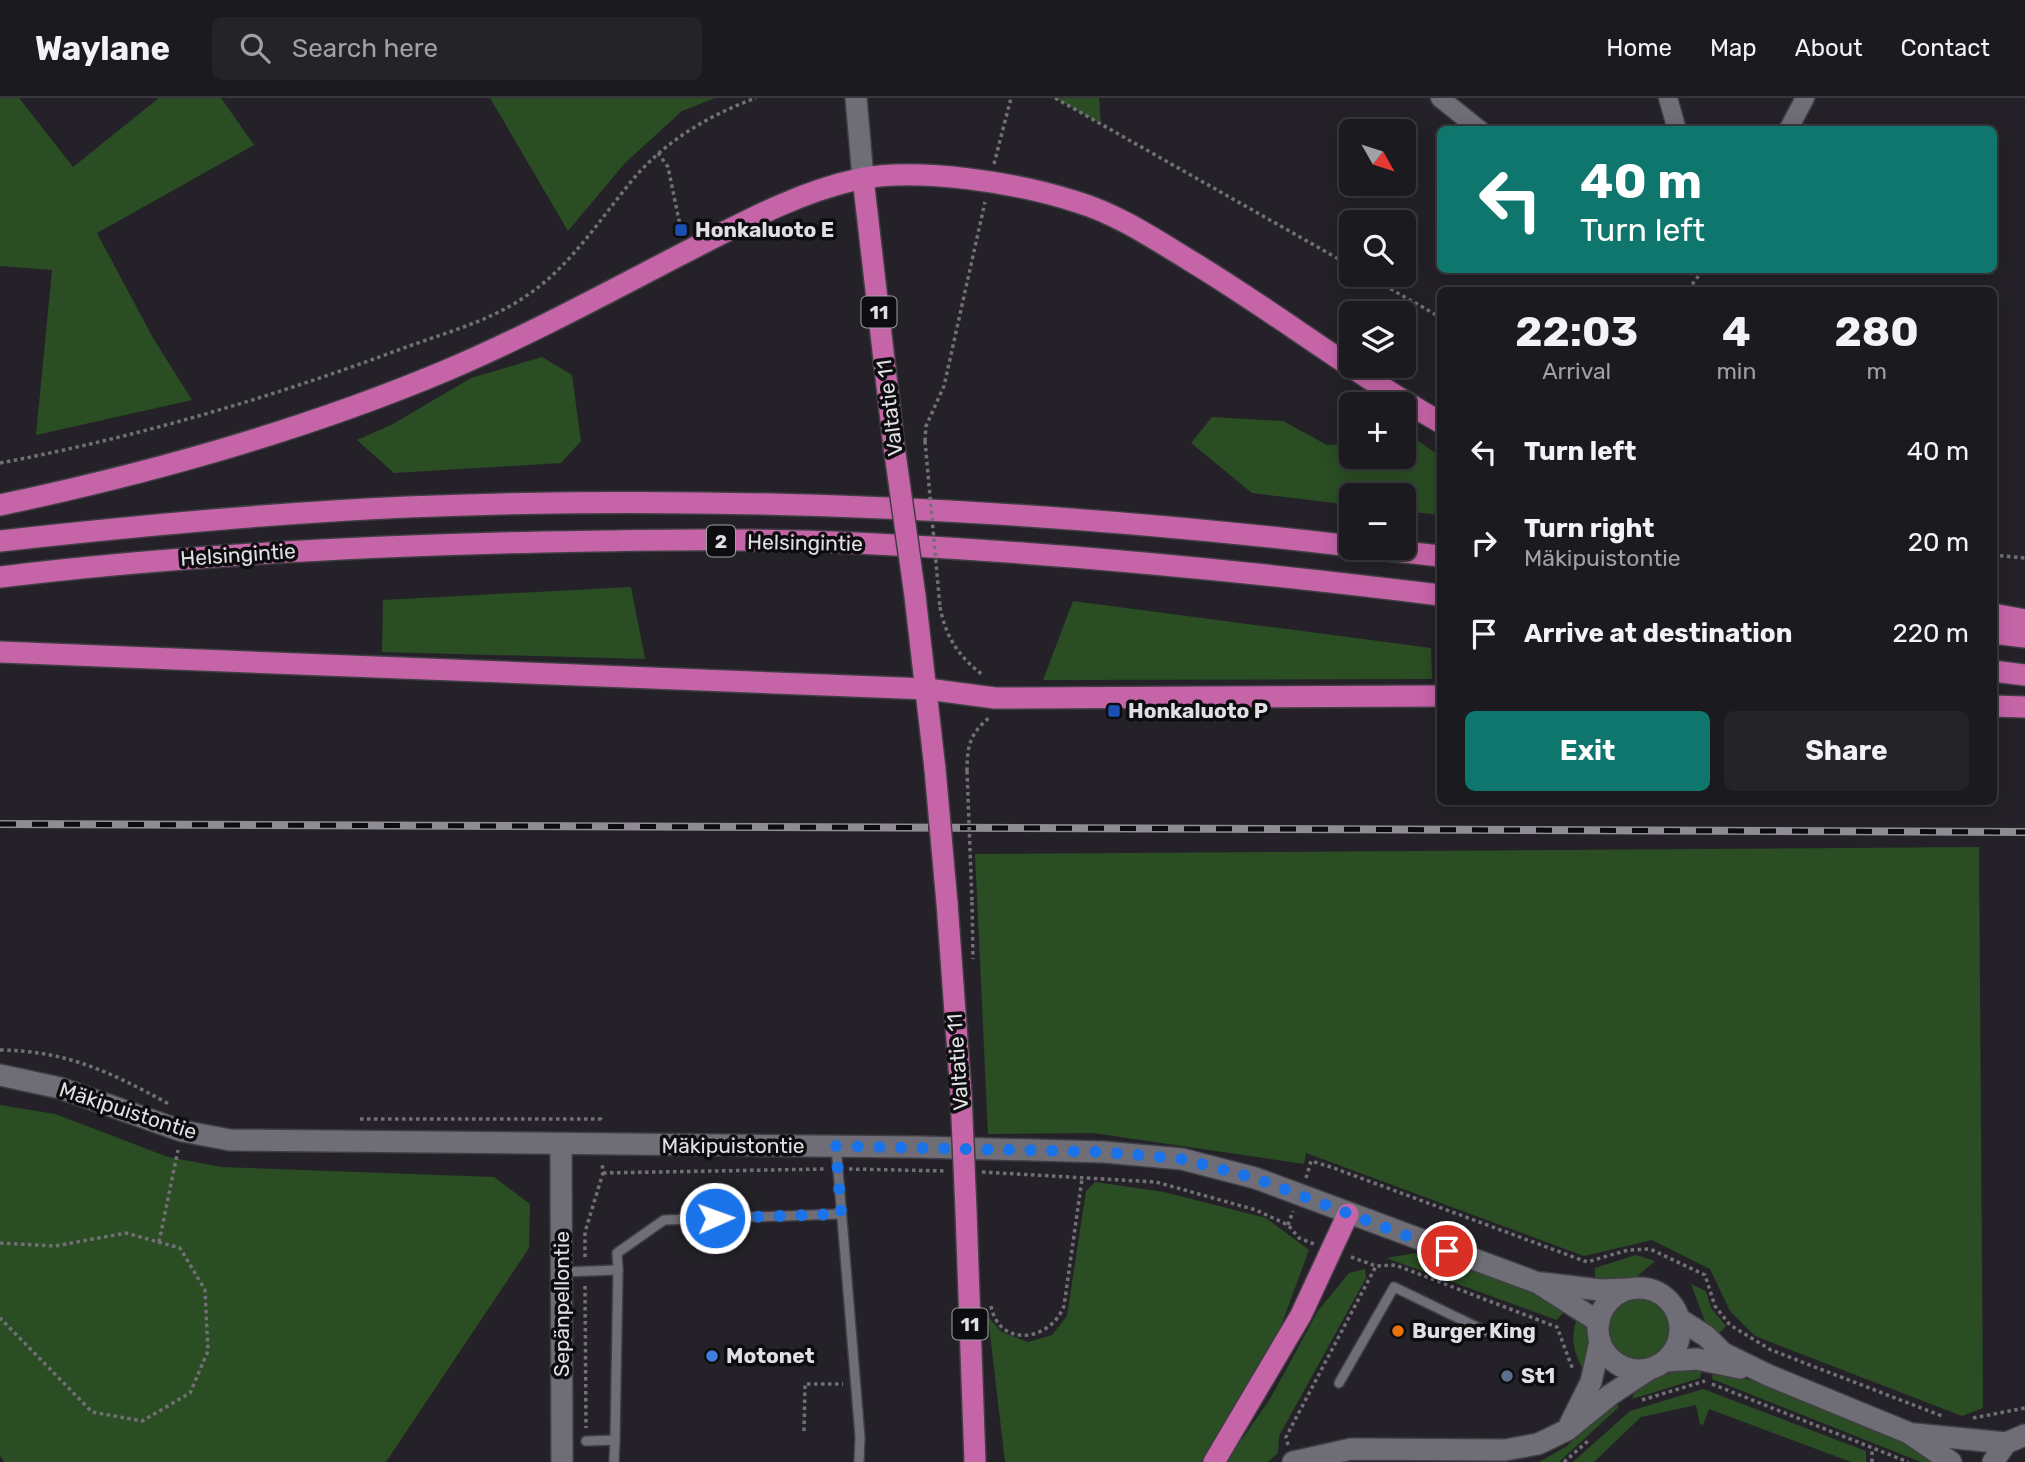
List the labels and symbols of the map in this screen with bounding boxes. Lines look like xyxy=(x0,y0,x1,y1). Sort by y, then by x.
north arrow xyxy=(1339,119,1416,196)
place label: Honkaluoto E xyxy=(695,217,834,242)
marker: Honkaluoto E xyxy=(673,222,689,238)
road number: 11 xyxy=(862,296,896,328)
street label: Valtatie 11 xyxy=(871,358,908,458)
road number: 2 xyxy=(707,526,735,556)
street label: Helsingintie xyxy=(747,529,863,556)
street label: Helsingintie xyxy=(179,538,297,571)
place label: Honkaluoto P xyxy=(1128,698,1268,723)
marker: Honkaluoto P xyxy=(1106,703,1122,719)
street label: Valtatie 11 xyxy=(942,1013,973,1111)
street label: Mäkipuistontie xyxy=(56,1077,200,1145)
street label: Mäkipuistontie xyxy=(661,1133,805,1158)
position arrow xyxy=(678,1181,752,1255)
pin xyxy=(1417,1221,1477,1281)
street label: Sepänpellontie xyxy=(549,1231,574,1377)
road number: 11 xyxy=(953,1308,988,1340)
place label: Burger King xyxy=(1412,1318,1536,1343)
marker: Burger King xyxy=(1390,1323,1406,1339)
place label: Motonet xyxy=(726,1343,815,1368)
marker: Motonet xyxy=(704,1348,720,1364)
place label: St1 xyxy=(1521,1363,1555,1388)
marker: St1 xyxy=(1499,1368,1515,1384)

